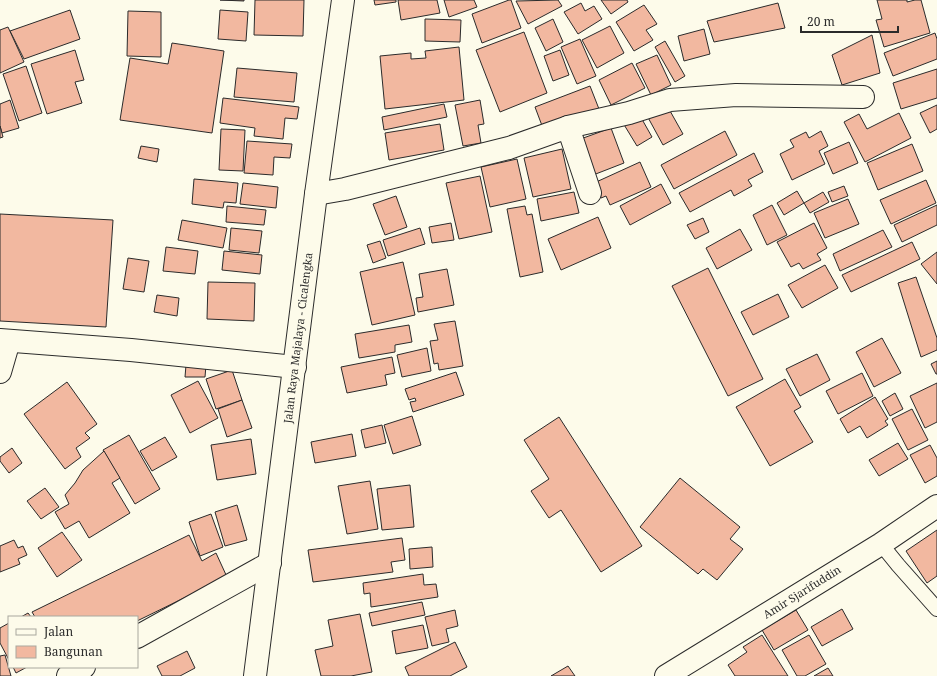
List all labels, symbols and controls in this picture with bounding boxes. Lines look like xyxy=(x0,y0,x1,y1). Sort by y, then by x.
scale bar xyxy=(801,8,898,34)
text: 20 m xyxy=(807,13,835,30)
street label: Jalan Raya Majalaya - Cicalengka xyxy=(279,252,315,425)
street label: Amir Sjarifuddin xyxy=(760,562,843,622)
legend xyxy=(8,616,138,668)
text: Jalan xyxy=(43,623,74,640)
text: Bangunan xyxy=(44,643,103,660)

